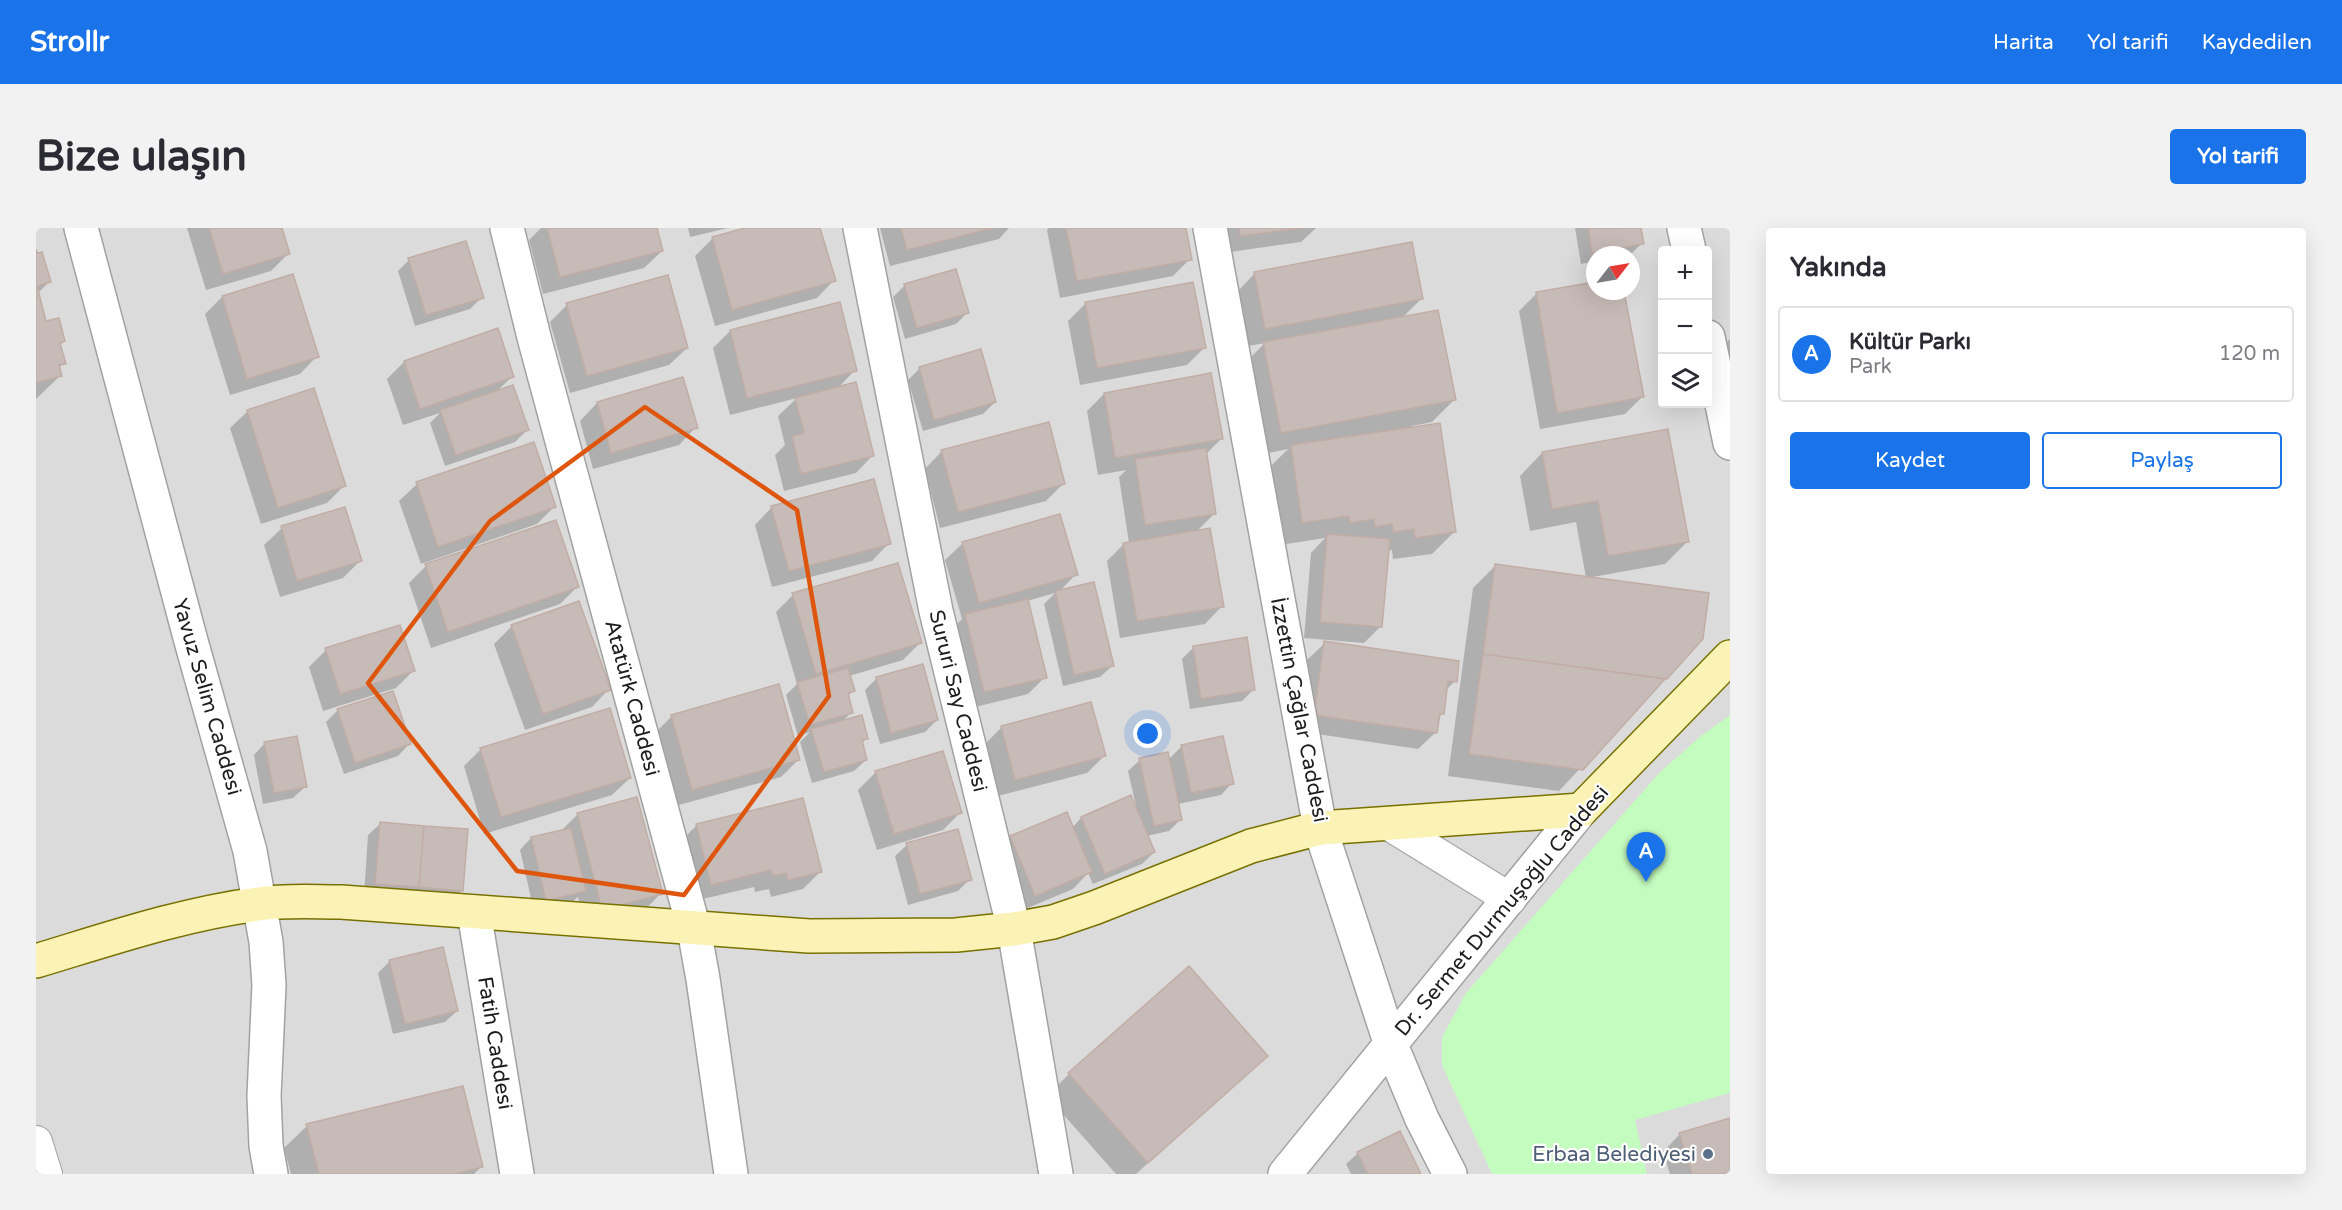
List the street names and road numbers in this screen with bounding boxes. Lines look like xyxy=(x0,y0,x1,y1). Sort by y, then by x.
street label: İzzettin Çağlar Caddesi xyxy=(1265,595,1333,825)
street label: Yavuz Selim Caddesi xyxy=(167,596,247,798)
street label: Sururi Say Caddesi xyxy=(923,608,993,794)
street label: Atatürk Caddesi xyxy=(599,617,665,779)
street label: Dr. Sermet Durmuşoğlu Caddesi xyxy=(1390,781,1614,1041)
street label: Fatih Caddesi xyxy=(472,975,518,1111)

